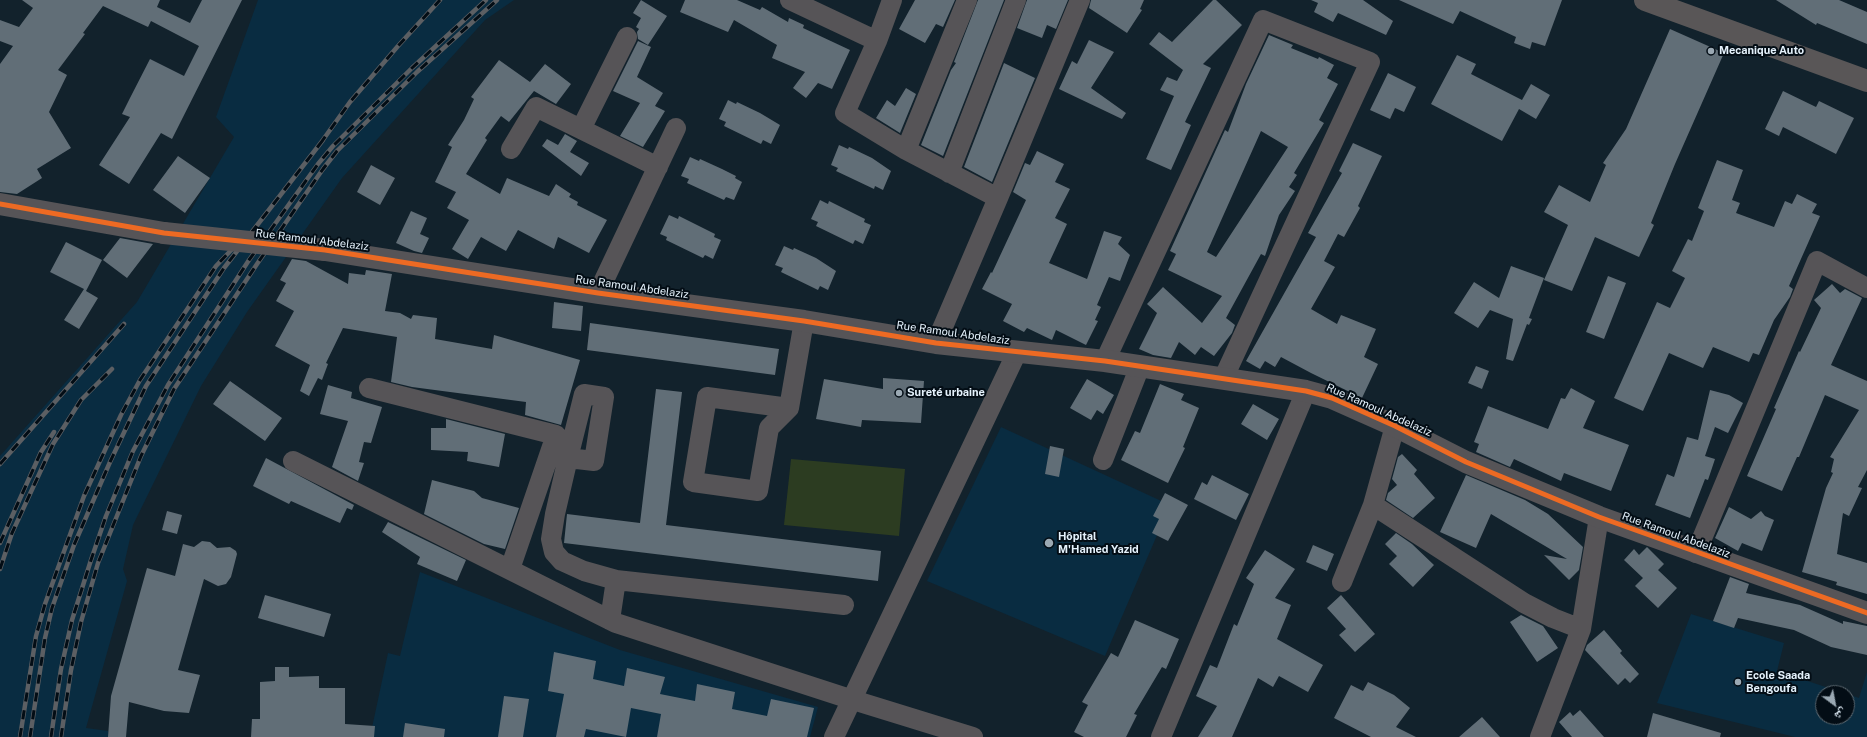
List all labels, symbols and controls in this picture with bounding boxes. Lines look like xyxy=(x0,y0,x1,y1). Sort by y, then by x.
place label: Mecanique Auto xyxy=(1719,44,1804,58)
marker: Mecanique Auto xyxy=(1706,46,1716,56)
street label: Rue Ramoul Abdelaziz xyxy=(255,227,369,253)
street label: Rue Ramoul Abdelaziz xyxy=(575,273,689,301)
street label: Rue Ramoul Abdelaziz xyxy=(896,319,1010,347)
street label: Rue Ramoul Abdelaziz xyxy=(1324,381,1434,439)
place label: Sureté urbaine xyxy=(907,386,985,400)
marker: Sureté urbaine xyxy=(894,388,904,398)
street label: Rue Ramoul Abdelaziz xyxy=(1620,509,1732,561)
place label: Hôpital M'Hamed Yazid xyxy=(1058,530,1139,556)
marker: Hôpital M'Hamed Yazid xyxy=(1043,537,1055,549)
place label: Ecole Saada Bengoufa xyxy=(1746,669,1810,695)
marker: Ecole Saada Bengoufa xyxy=(1733,677,1743,687)
north arrow xyxy=(1815,685,1855,725)
text: ش xyxy=(1833,706,1849,723)

